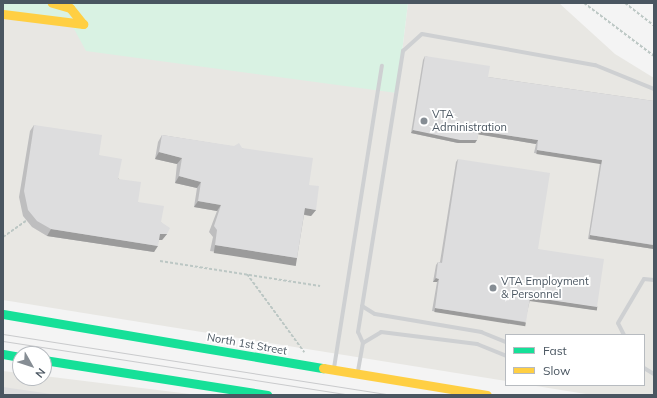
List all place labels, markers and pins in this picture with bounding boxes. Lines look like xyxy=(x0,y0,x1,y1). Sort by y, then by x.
place label: VTA Administration xyxy=(432,108,507,134)
marker: VTA Administration xyxy=(419,116,429,126)
place label: VTA Employment & Personnel xyxy=(501,275,589,301)
marker: VTA Employment & Personnel xyxy=(488,283,498,293)

